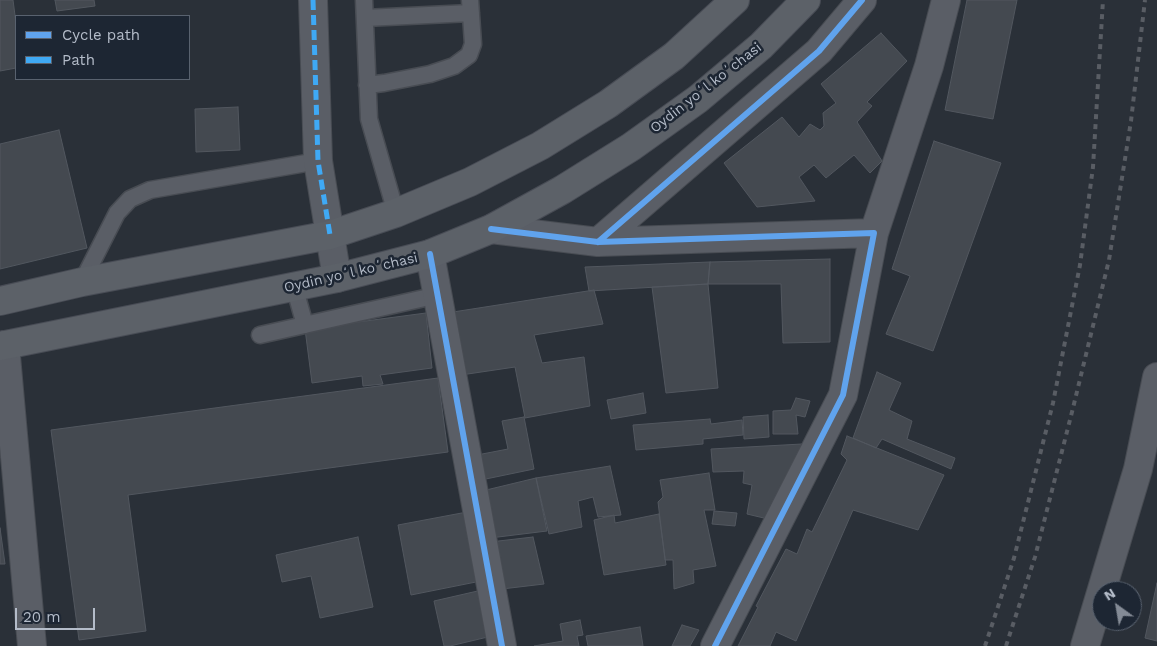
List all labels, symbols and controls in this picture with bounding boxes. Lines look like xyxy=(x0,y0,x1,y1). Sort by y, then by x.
legend xyxy=(15,15,190,80)
text: Cycle path xyxy=(62,26,140,44)
street label: Oydin yoʻl koʻchasi xyxy=(647,39,765,137)
text: Path xyxy=(62,51,95,69)
street label: Oydin yoʻl koʻchasi xyxy=(283,249,419,297)
north arrow xyxy=(1092,581,1142,631)
text: N xyxy=(1101,585,1118,604)
scale bar xyxy=(18,598,98,630)
text: 20 m xyxy=(23,608,61,626)

